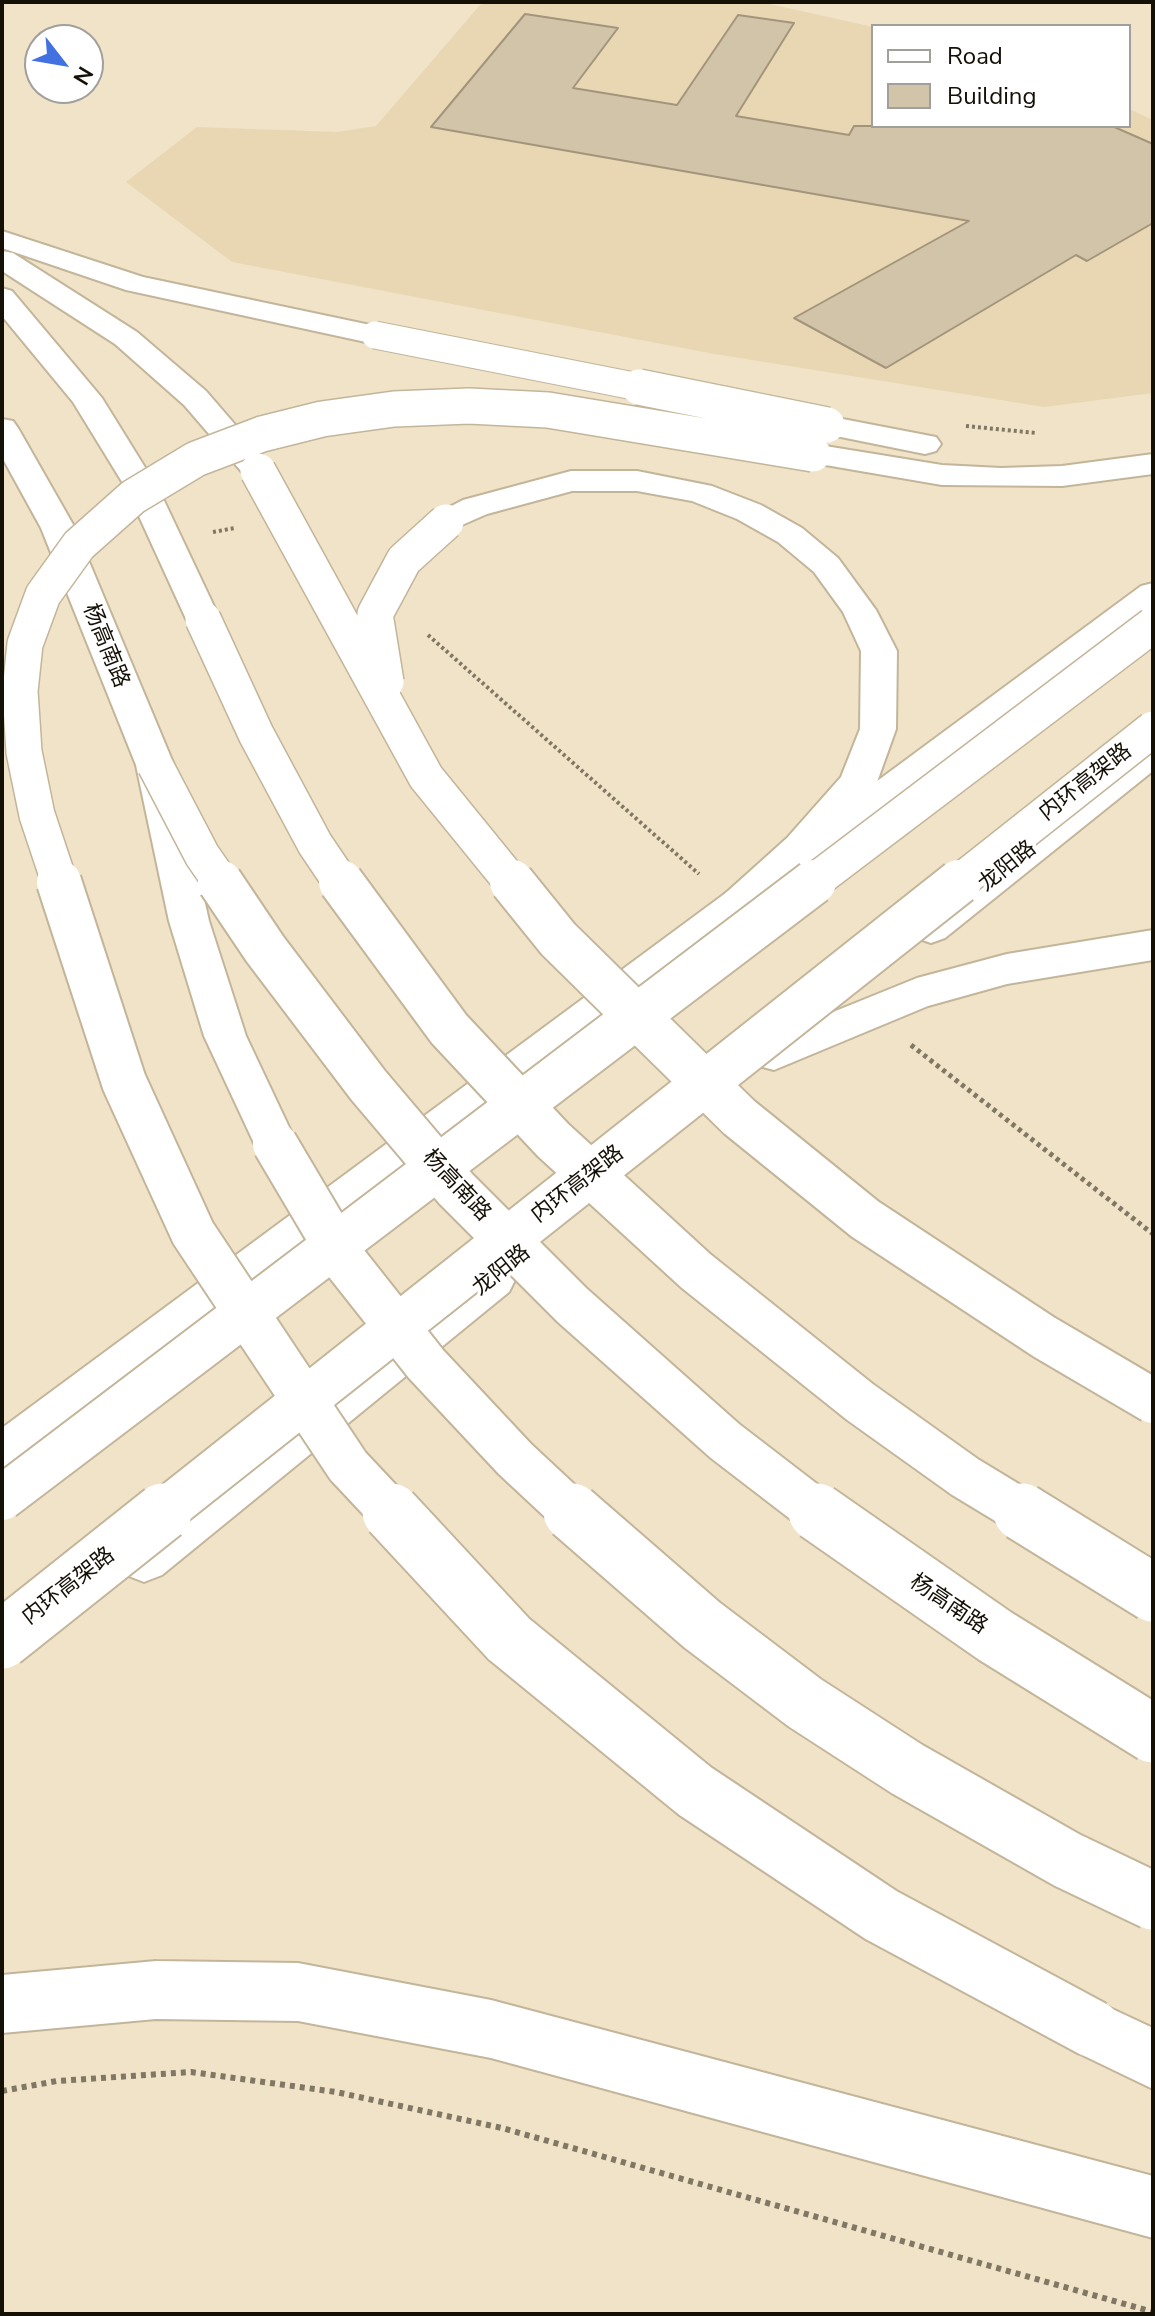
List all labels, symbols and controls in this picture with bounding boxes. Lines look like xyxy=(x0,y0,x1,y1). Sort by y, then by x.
north arrow xyxy=(24,24,104,104)
legend xyxy=(871,24,1131,128)
text: Road xyxy=(947,40,1003,72)
text: N xyxy=(66,61,100,90)
text: Building xyxy=(947,80,1037,112)
street label: 杨高南路 xyxy=(76,600,134,692)
street label: 内环高架路 xyxy=(1035,739,1137,827)
street label: 龙阳路 xyxy=(974,836,1042,898)
street label: 内环高架路 xyxy=(527,1141,629,1229)
street label: 杨高南路 xyxy=(416,1145,496,1227)
street label: 龙阳路 xyxy=(468,1240,536,1302)
street label: 内环高架路 xyxy=(18,1543,120,1631)
street label: 杨高南路 xyxy=(904,1569,992,1641)

